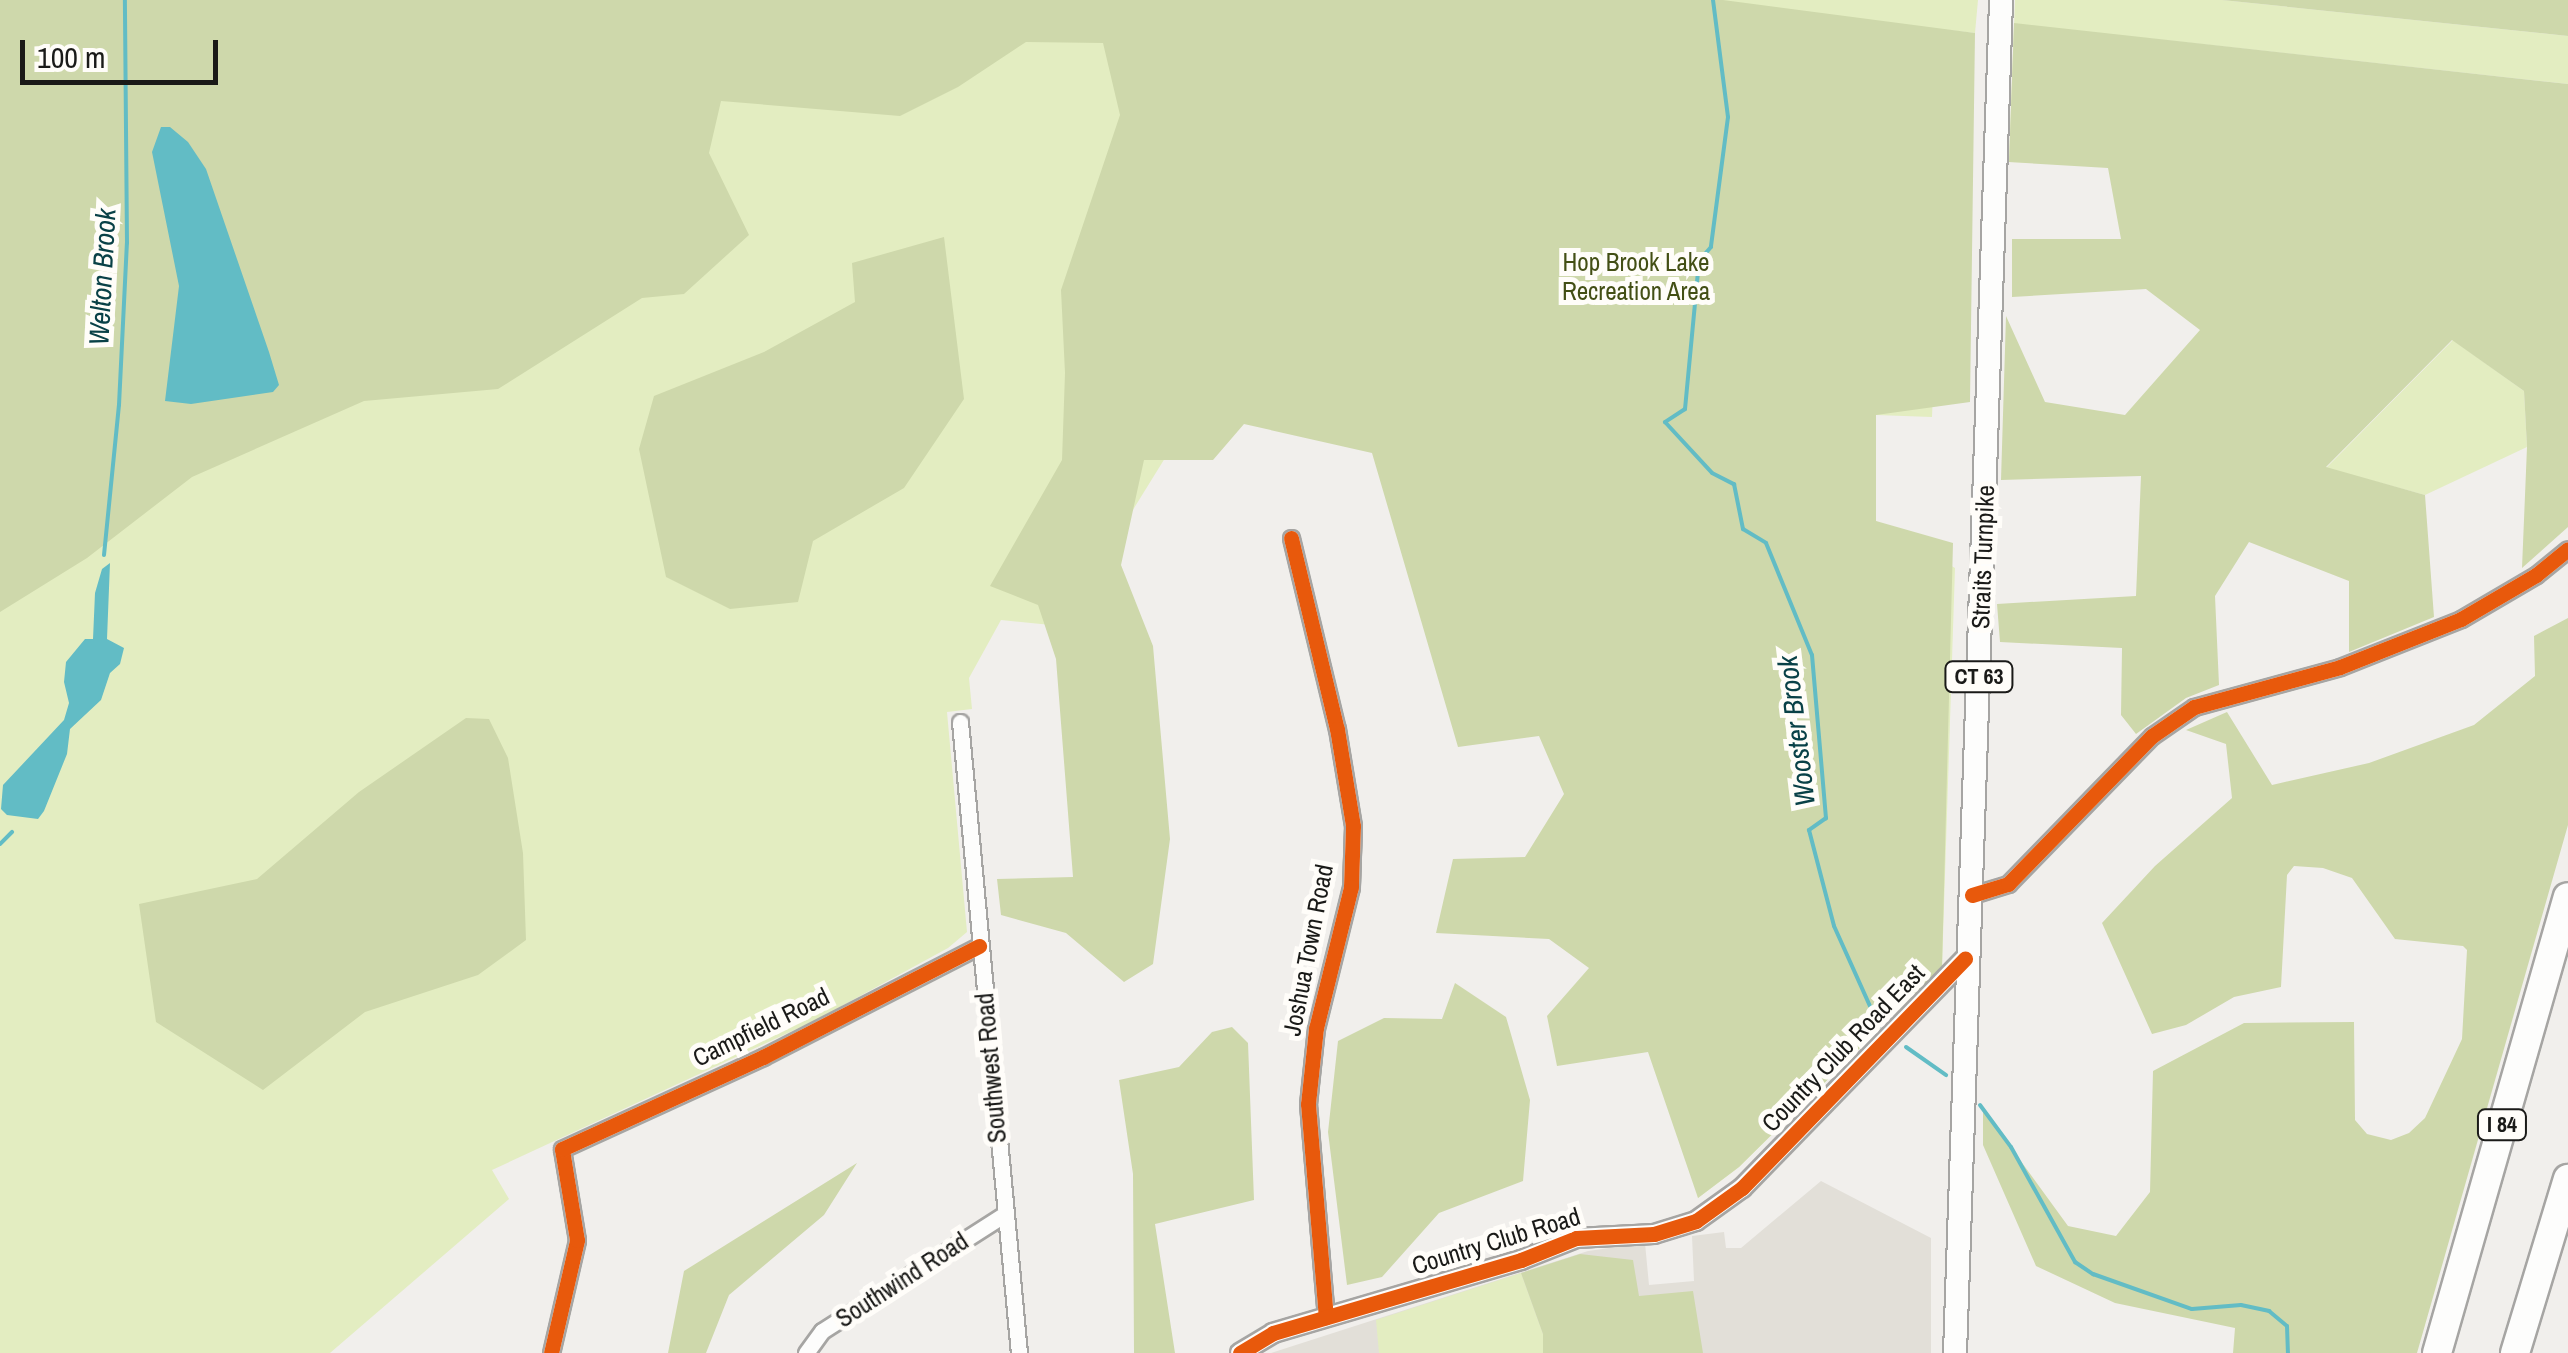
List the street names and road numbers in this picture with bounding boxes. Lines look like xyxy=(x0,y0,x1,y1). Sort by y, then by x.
street label: Straits Turnpike xyxy=(1965,484,2001,630)
road number: CT 63 xyxy=(1944,660,2014,694)
street label: Joshua Town Road xyxy=(1277,862,1339,1038)
street label: Country Club Road East xyxy=(1755,958,1931,1138)
street label: Campfield Road xyxy=(688,981,834,1073)
street label: Southwest Road xyxy=(970,992,1012,1144)
road number: I 84 xyxy=(2474,1108,2530,1142)
street label: Country Club Road xyxy=(1408,1201,1584,1281)
street label: Southwind Road xyxy=(830,1226,974,1334)

